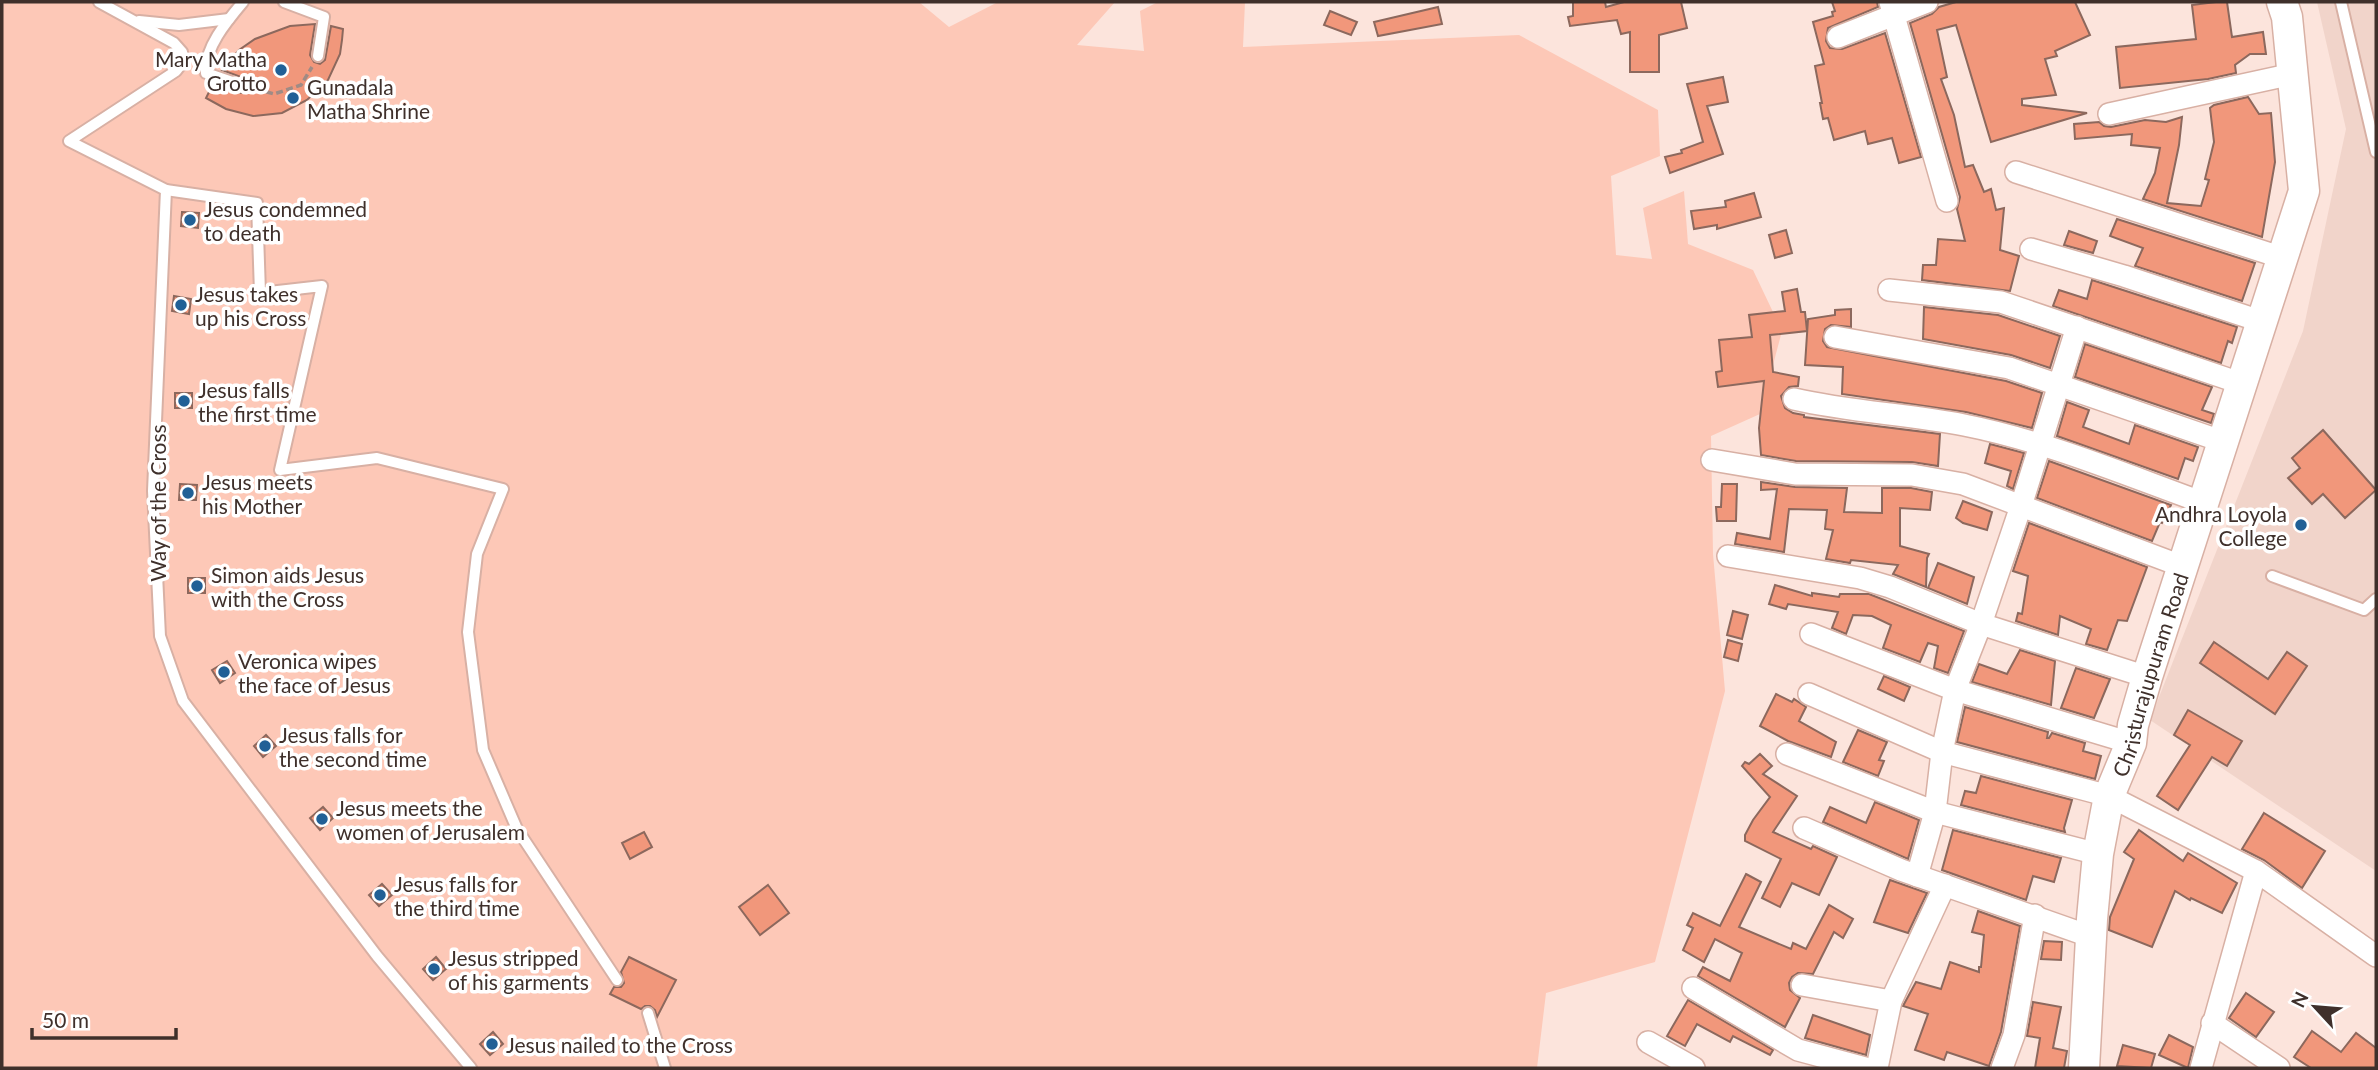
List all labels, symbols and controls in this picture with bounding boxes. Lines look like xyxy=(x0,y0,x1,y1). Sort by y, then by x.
place label: Mary Matha Grotto xyxy=(155,46,267,95)
marker: Mary Matha Grotto xyxy=(273,62,289,78)
place label: Gunadala Matha Shrine xyxy=(307,74,430,123)
marker: Gunadala Matha Shrine xyxy=(285,90,301,106)
place label: Jesus condemned to death xyxy=(204,196,367,245)
marker: Jesus condemned to death xyxy=(182,212,198,228)
place label: Jesus takes up his Cross xyxy=(195,281,306,330)
marker: Jesus takes up his Cross xyxy=(173,297,189,313)
place label: Jesus falls the first time xyxy=(198,377,317,426)
marker: Jesus falls the first time xyxy=(176,393,192,409)
street label: Way of the Cross xyxy=(145,424,170,582)
place label: Jesus meets his Mother xyxy=(202,469,313,518)
marker: Jesus meets his Mother xyxy=(180,485,196,501)
place label: Andhra Loyola College xyxy=(2155,501,2287,550)
marker: Andhra Loyola College xyxy=(2293,517,2309,533)
place label: Simon aids Jesus with the Cross xyxy=(211,562,364,611)
street label: Christurajupuram Road xyxy=(2106,569,2192,780)
marker: Simon aids Jesus with the Cross xyxy=(189,578,205,594)
place label: Veronica wipes the face of Jesus xyxy=(238,648,391,697)
marker: Veronica wipes the face of Jesus xyxy=(216,664,232,680)
place label: Jesus falls for the second time xyxy=(279,722,427,771)
marker: Jesus falls for the second time xyxy=(257,738,273,754)
place label: Jesus meets the women of Jerusalem xyxy=(336,795,525,844)
marker: Jesus meets the women of Jerusalem xyxy=(314,811,330,827)
place label: Jesus falls for the third time xyxy=(394,871,520,920)
marker: Jesus falls for the third time xyxy=(372,887,388,903)
place label: Jesus stripped of his garments xyxy=(448,945,589,994)
marker: Jesus stripped of his garments xyxy=(426,961,442,977)
north arrow xyxy=(2280,972,2350,1042)
text: N xyxy=(2286,988,2313,1011)
scale bar xyxy=(32,996,175,1040)
text: 50 m xyxy=(42,1007,89,1032)
place label: Jesus nailed to the Cross xyxy=(506,1032,733,1057)
marker: Jesus nailed to the Cross xyxy=(484,1036,500,1052)

